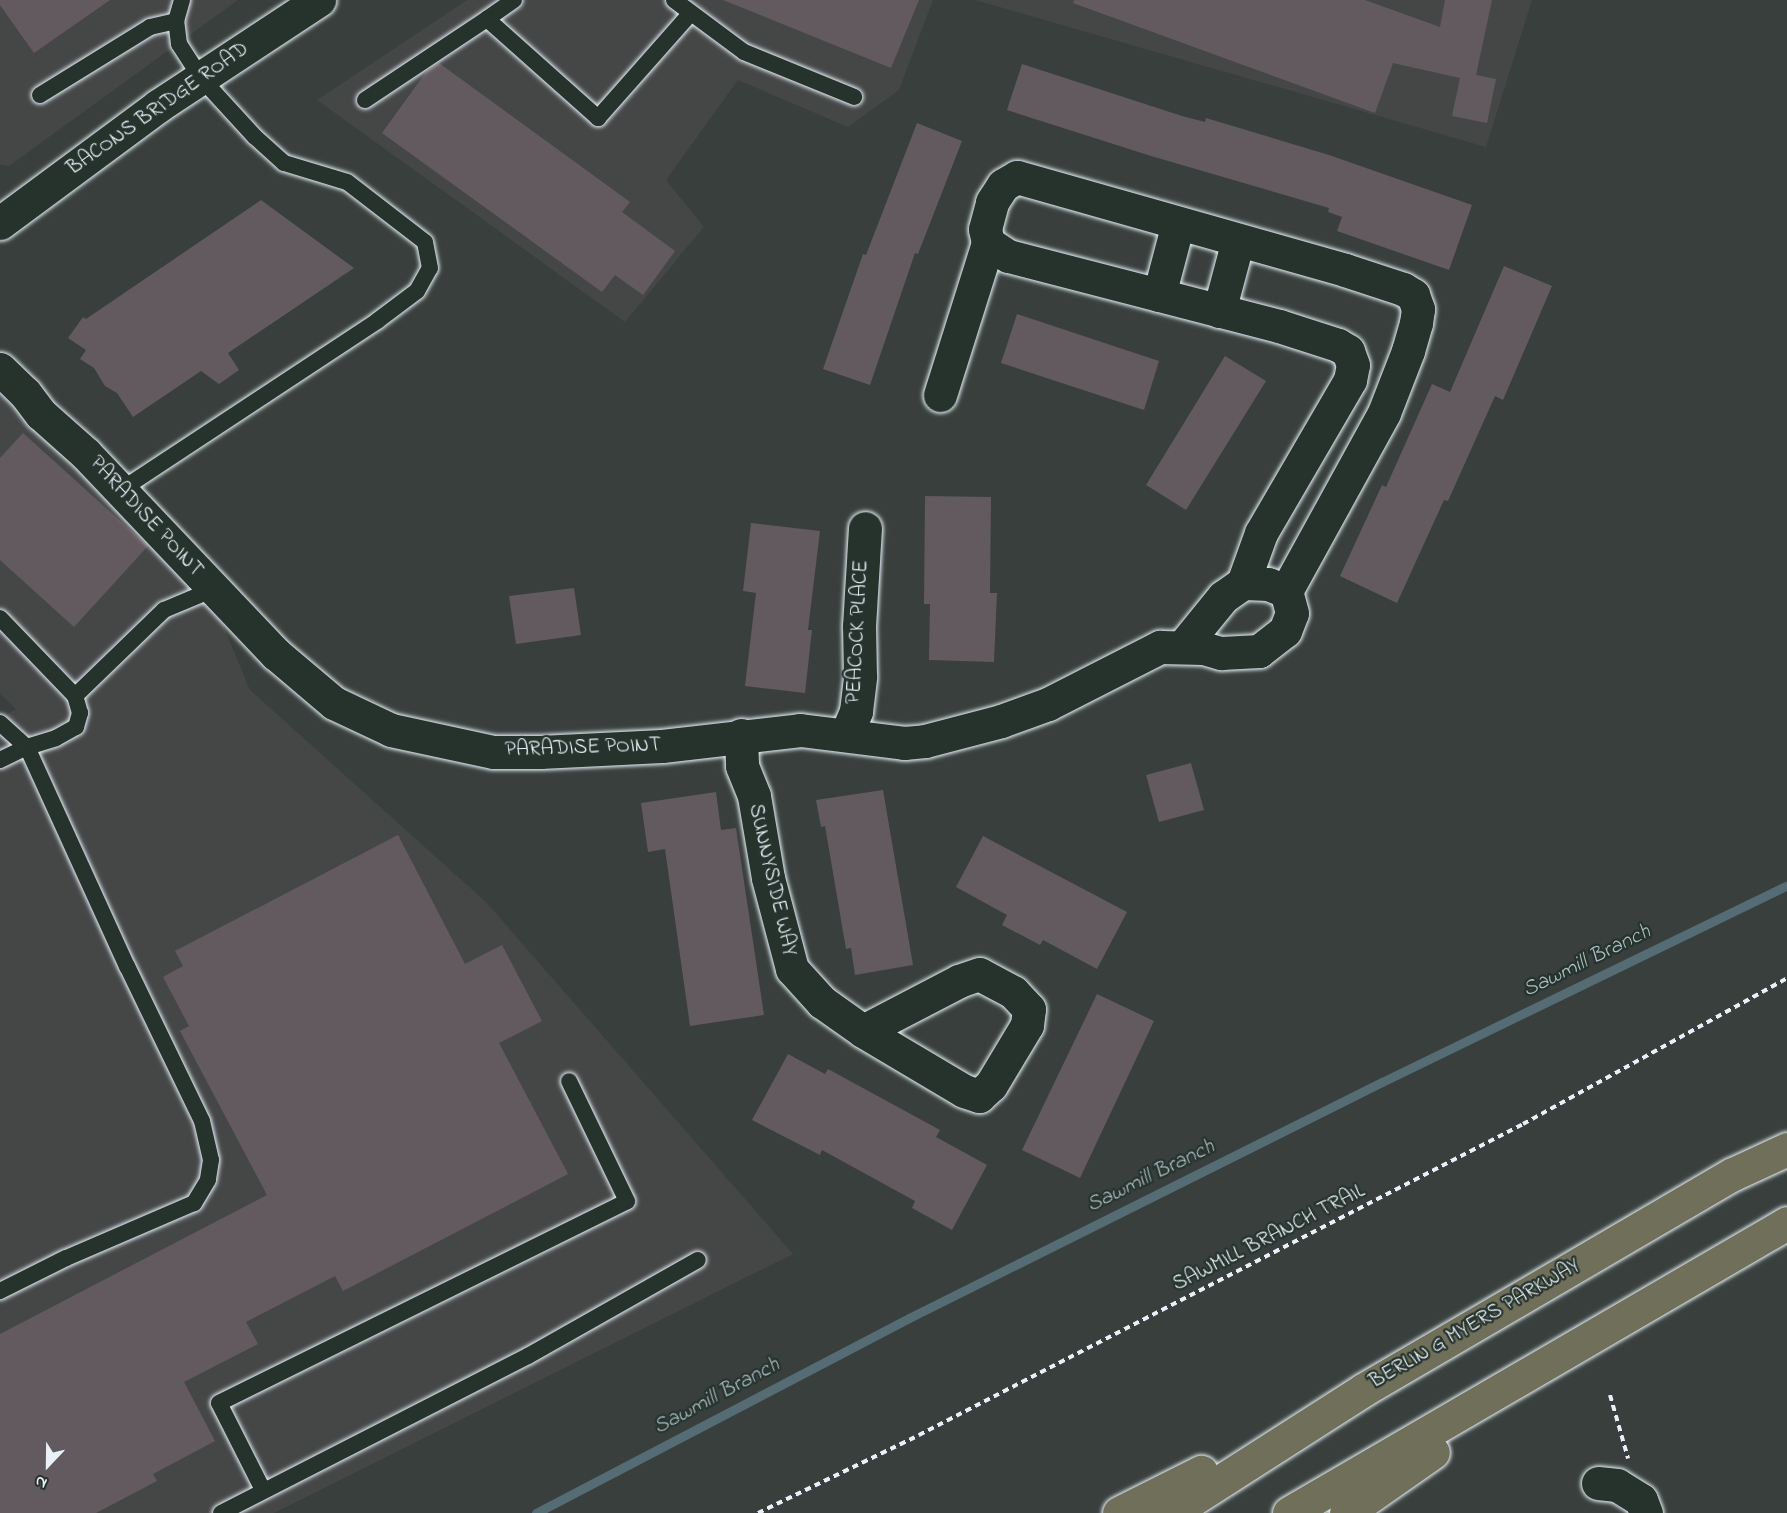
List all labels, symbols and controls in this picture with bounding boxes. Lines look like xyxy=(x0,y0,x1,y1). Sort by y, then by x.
street label: BACONS BRIDGE ROAD xyxy=(62,37,254,181)
street label: PARADISE POINT xyxy=(84,451,208,583)
street label: PEACOCK PLACE xyxy=(842,559,874,705)
street label: PARADISE POINT xyxy=(505,733,661,763)
street label: SUNNYSIDE WAY xyxy=(742,801,802,959)
water label: Sawmill Branch xyxy=(1519,920,1655,1004)
water label: Sawmill Branch xyxy=(1083,1135,1219,1219)
street label: SAWMILL BRANCH TRAIL xyxy=(1169,1179,1369,1297)
street label: BERLIN G MYERS PARKWAY xyxy=(1365,1253,1585,1395)
water label: Sawmill Branch xyxy=(649,1353,785,1441)
north arrow xyxy=(18,1435,78,1495)
text: N xyxy=(32,1469,51,1495)

